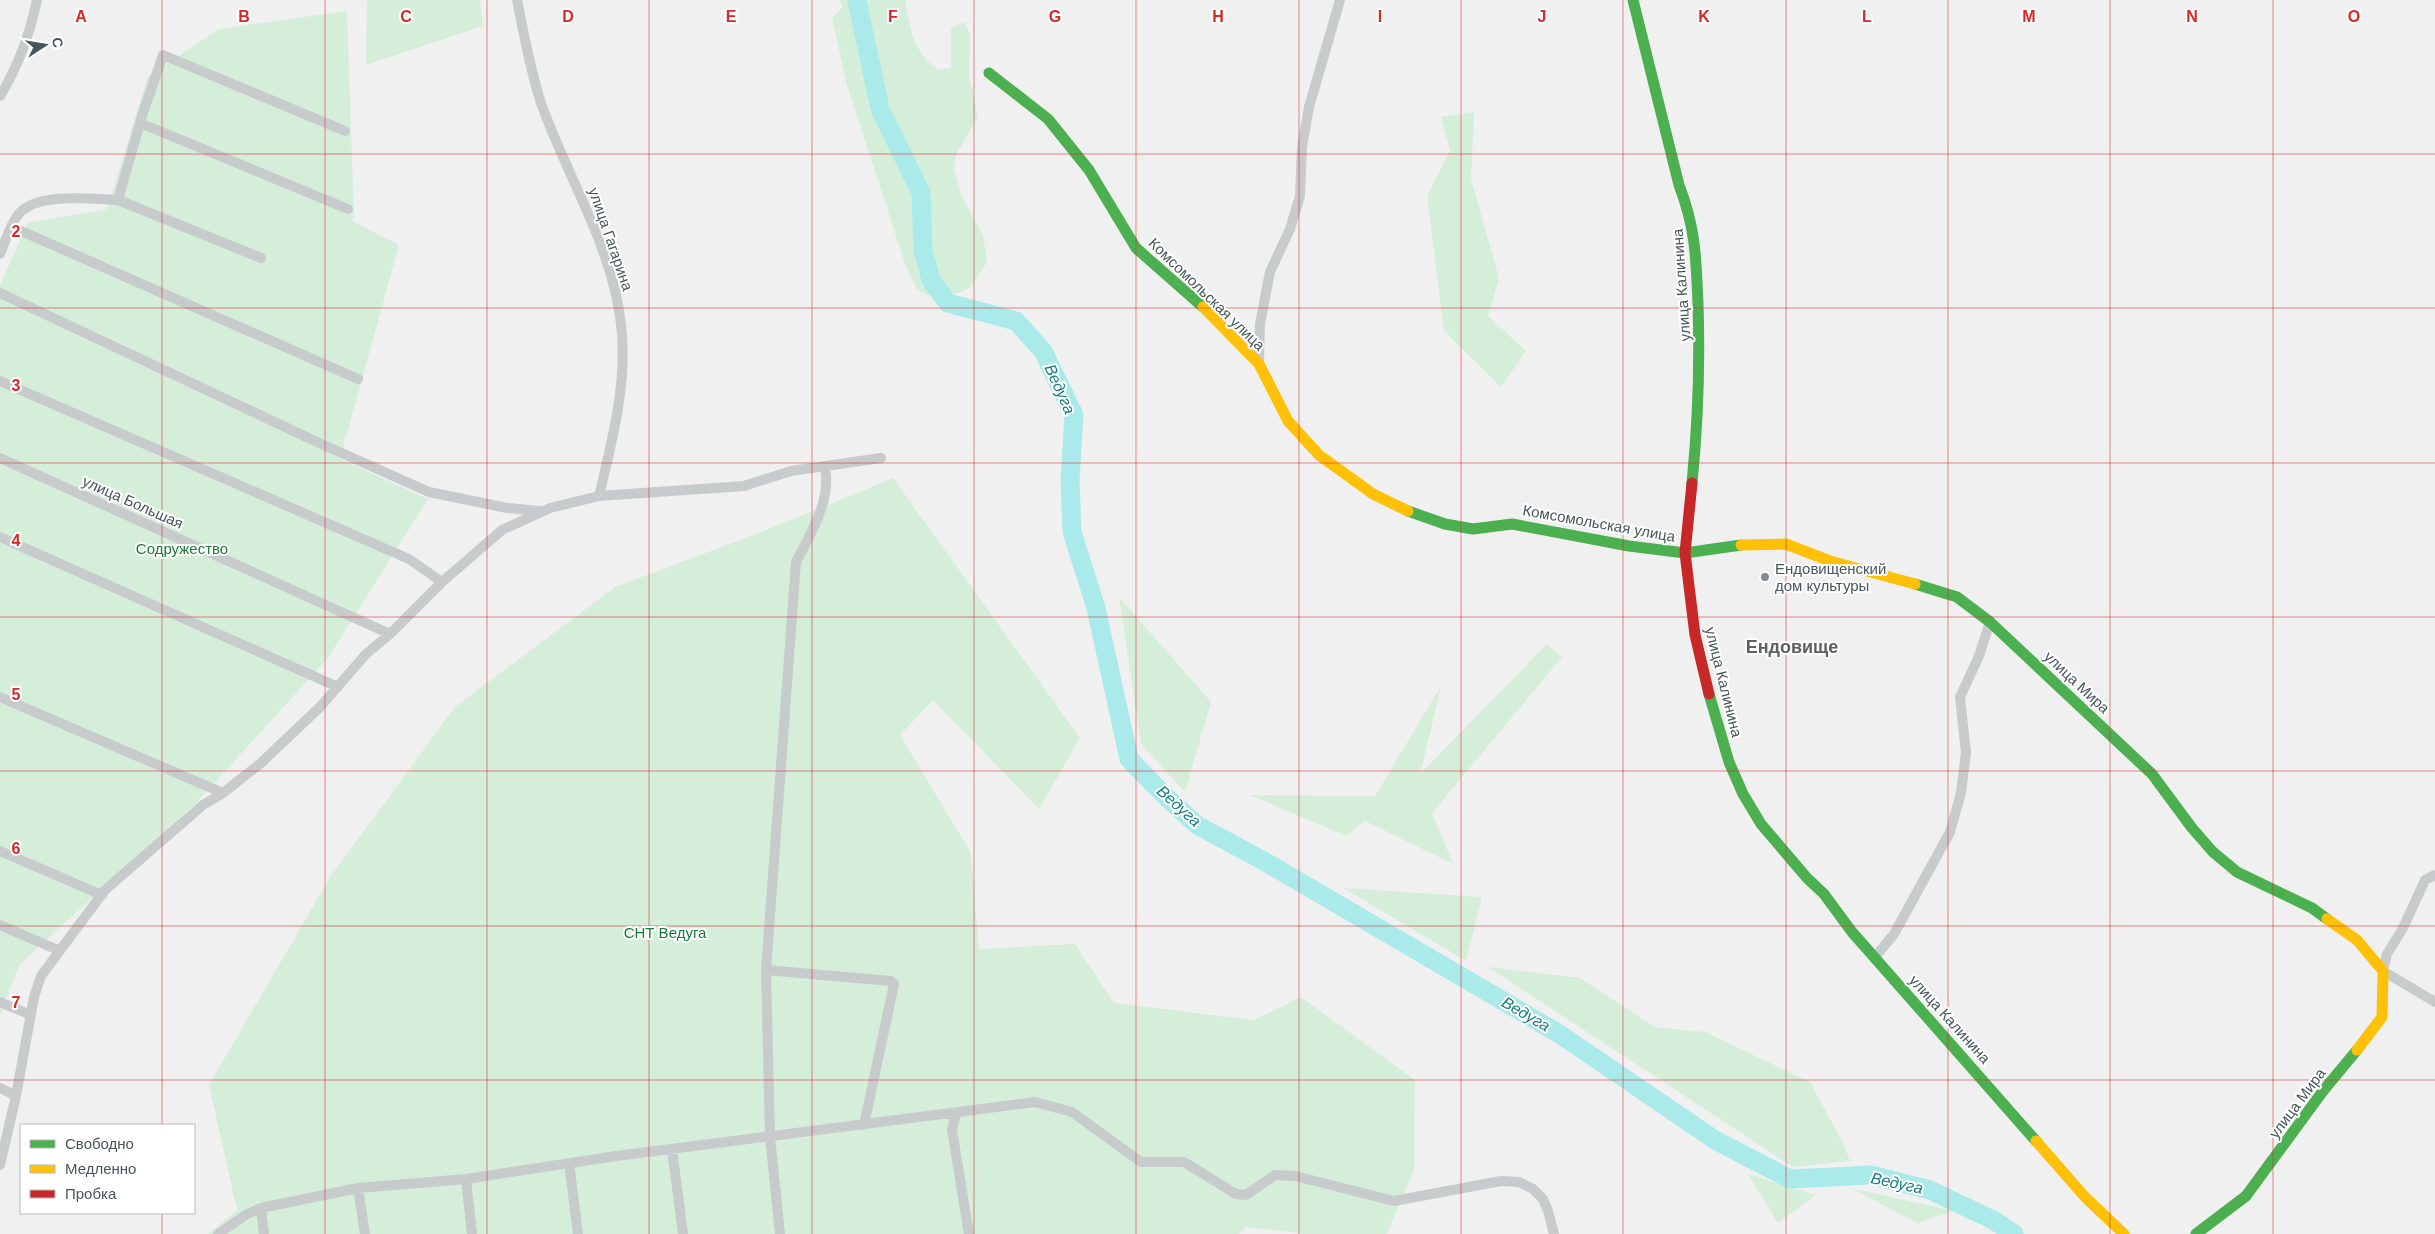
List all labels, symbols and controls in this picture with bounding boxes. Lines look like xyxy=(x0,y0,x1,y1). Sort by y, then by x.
text: A xyxy=(75,8,87,25)
text: B xyxy=(238,8,250,25)
text: C xyxy=(400,8,412,25)
text: D xyxy=(562,8,574,25)
text: E xyxy=(726,8,737,25)
text: F xyxy=(888,8,898,25)
text: G xyxy=(1049,8,1061,25)
text: H xyxy=(1212,8,1224,25)
text: I xyxy=(1378,8,1382,25)
text: J xyxy=(1538,8,1546,25)
text: K xyxy=(1698,8,1710,25)
text: L xyxy=(1862,8,1872,25)
text: M xyxy=(2022,8,2036,25)
text: N xyxy=(2186,8,2198,25)
text: O xyxy=(2348,8,2360,25)
north arrow xyxy=(20,20,70,70)
text: С xyxy=(49,36,67,49)
street label: улица Гагарина xyxy=(585,185,637,293)
text: 2 xyxy=(12,223,21,240)
street label: улица Калинина xyxy=(1669,227,1693,342)
street label: Комсомольская улица xyxy=(1146,234,1269,354)
water label: Ведуга xyxy=(1042,361,1079,417)
text: 3 xyxy=(12,377,21,394)
street label: улица Большая xyxy=(80,472,186,532)
street label: Комсомольская улица xyxy=(1521,501,1677,545)
text: 4 xyxy=(12,532,21,549)
park label: Содружество xyxy=(136,540,228,557)
place label: Ендовищенский дом культуры xyxy=(1775,560,1886,594)
marker: Ендовищенский дом культуры xyxy=(1759,571,1771,583)
street label: улица Калинина xyxy=(1702,625,1746,739)
district label: Ендовище xyxy=(1746,637,1838,657)
street label: улица Мира xyxy=(2041,647,2114,717)
text: 5 xyxy=(12,686,21,703)
water label: Ведуга xyxy=(1154,782,1204,830)
text: 6 xyxy=(12,840,21,857)
park label: СНТ Ведуга xyxy=(624,924,707,941)
street label: улица Калинина xyxy=(1906,971,1995,1067)
water label: Ведуга xyxy=(1499,993,1553,1035)
text: 7 xyxy=(12,994,21,1011)
street label: улица Мира xyxy=(2265,1064,2329,1141)
legend xyxy=(20,1124,195,1214)
text: Свободно xyxy=(65,1135,134,1152)
text: Медленно xyxy=(65,1160,136,1177)
water label: Ведуга xyxy=(1869,1169,1925,1197)
text: Пробка xyxy=(65,1185,117,1202)

